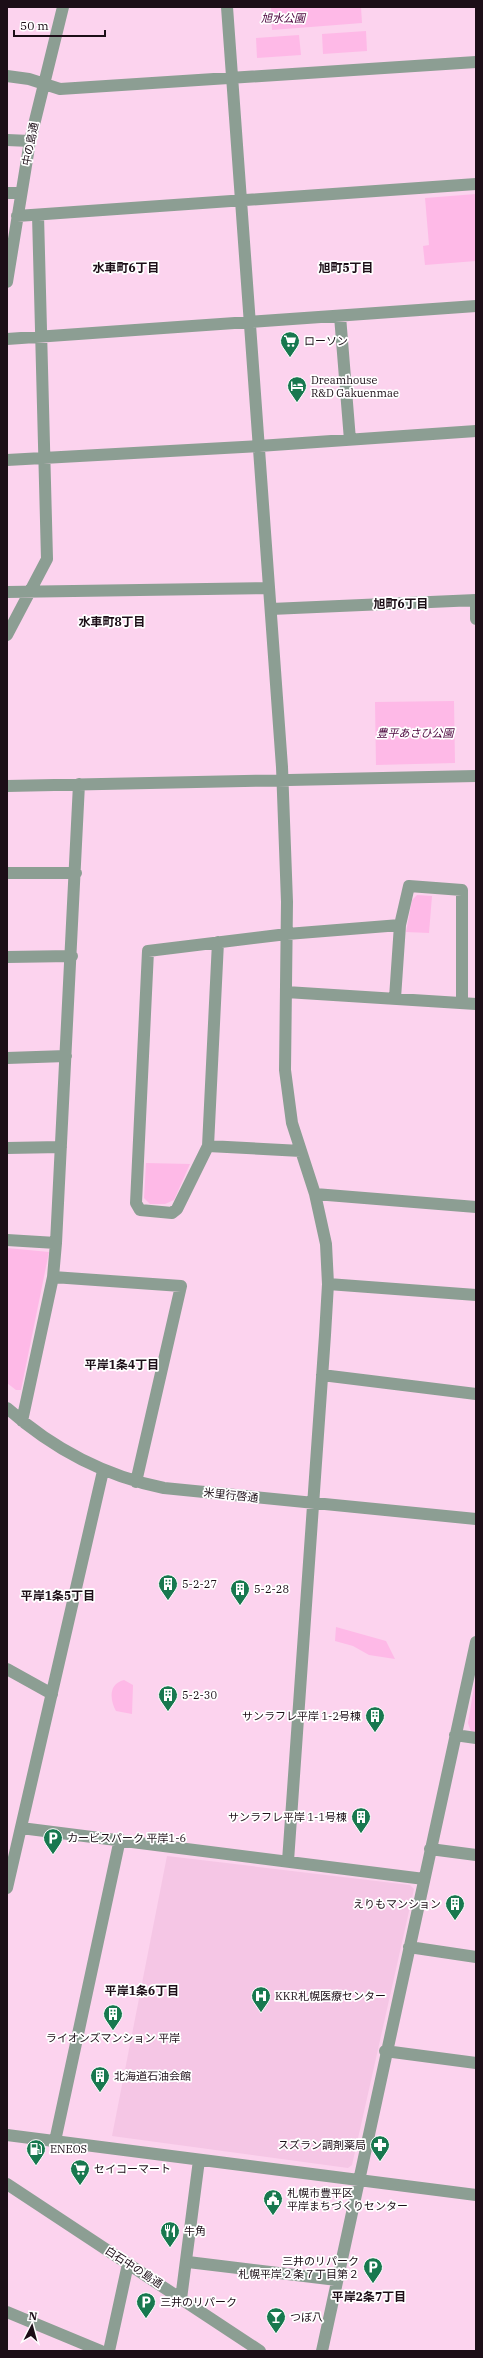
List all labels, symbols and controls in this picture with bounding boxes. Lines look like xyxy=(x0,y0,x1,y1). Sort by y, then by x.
park label: 旭水公園 xyxy=(261,11,307,25)
scale bar xyxy=(14,12,105,38)
text: 50 m xyxy=(20,18,49,33)
street label: 中の島通 xyxy=(19,121,41,167)
district label: 水車町6丁目 xyxy=(92,260,160,275)
district label: 旭町5丁目 xyxy=(318,260,374,275)
supermarket icon: ローソン xyxy=(279,330,301,358)
place label: ローソン xyxy=(304,334,348,348)
place label: Dreamhouse R&D Gakuenmae xyxy=(311,373,399,400)
hotel icon: Dreamhouse R&D Gakuenmae xyxy=(286,375,308,403)
district label: 旭町6丁目 xyxy=(373,596,429,611)
district label: 水車町8丁目 xyxy=(78,614,146,629)
park label: 豊平あさひ公園 xyxy=(377,726,455,740)
district label: 平岸1条4丁目 xyxy=(85,1357,159,1372)
street label: 米里行啓通 xyxy=(203,1485,259,1505)
building icon: 5-2-27 xyxy=(157,1573,179,1601)
place label: 5-2-27 xyxy=(182,1577,217,1591)
building icon: 5-2-28 xyxy=(229,1578,251,1606)
place label: 5-2-28 xyxy=(254,1582,289,1596)
district label: 平岸1条5丁目 xyxy=(21,1588,95,1603)
building icon: 5-2-30 xyxy=(157,1684,179,1712)
place label: 5-2-30 xyxy=(182,1688,217,1702)
building icon: サンラフレ平岸 1-2号棟 xyxy=(364,1705,386,1733)
place label: サンラフレ平岸 1-2号棟 xyxy=(242,1709,361,1723)
building icon: サンラフレ平岸 1-1号棟 xyxy=(350,1806,372,1834)
place label: サンラフレ平岸 1-1号棟 xyxy=(228,1810,347,1824)
parking icon: カービスパーク 平岸1-6 xyxy=(42,1827,64,1855)
place label: カービスパーク 平岸1-6 xyxy=(67,1831,186,1845)
building icon: えりもマンション xyxy=(444,1893,466,1921)
place label: えりもマンション xyxy=(353,1897,441,1911)
district label: 平岸1条6丁目 xyxy=(105,1983,179,1998)
hospital icon: KKR札幌医療センター xyxy=(250,1985,272,2013)
place label: KKR札幌医療センター xyxy=(275,1989,386,2003)
building icon: ライオンズマンション 平岸 xyxy=(102,2003,124,2031)
place label: ライオンズマンション 平岸 xyxy=(46,2031,180,2045)
building icon: 北海道石油会館 xyxy=(89,2065,111,2093)
place label: 北海道石油会館 xyxy=(114,2069,191,2083)
pharmacy icon: スズラン調剤薬局 xyxy=(369,2134,391,2162)
fuel station icon: ENEOS xyxy=(25,2138,47,2166)
place label: スズラン調剤薬局 xyxy=(278,2138,366,2152)
place label: ENEOS xyxy=(50,2142,87,2156)
supermarket icon: セイコーマート xyxy=(69,2158,91,2186)
place label: セイコーマート xyxy=(94,2162,171,2176)
place label: 札幌市豊平区 平岸まちづくりセンター xyxy=(287,2186,408,2213)
public building icon: 札幌市豊平区 平岸まちづくりセンター xyxy=(262,2188,284,2216)
restaurant icon: 牛角 xyxy=(159,2220,181,2248)
place label: 牛角 xyxy=(184,2224,206,2238)
street label: 白石中の島通 xyxy=(103,2243,165,2291)
place label: 三井のリパーク 札幌平岸２条７丁目第２ xyxy=(238,2254,359,2281)
parking icon: 三井のリパーク 札幌平岸２条７丁目第２ xyxy=(362,2256,384,2284)
district label: 平岸2条7丁目 xyxy=(332,2289,406,2304)
parking icon: 三井のリパーク xyxy=(135,2291,157,2319)
place label: 三井のリパーク xyxy=(160,2295,237,2309)
north arrow xyxy=(12,2306,52,2346)
bar icon: つぼ八 xyxy=(265,2306,287,2334)
text: N xyxy=(28,2309,38,2324)
place label: つぼ八 xyxy=(290,2310,323,2324)

